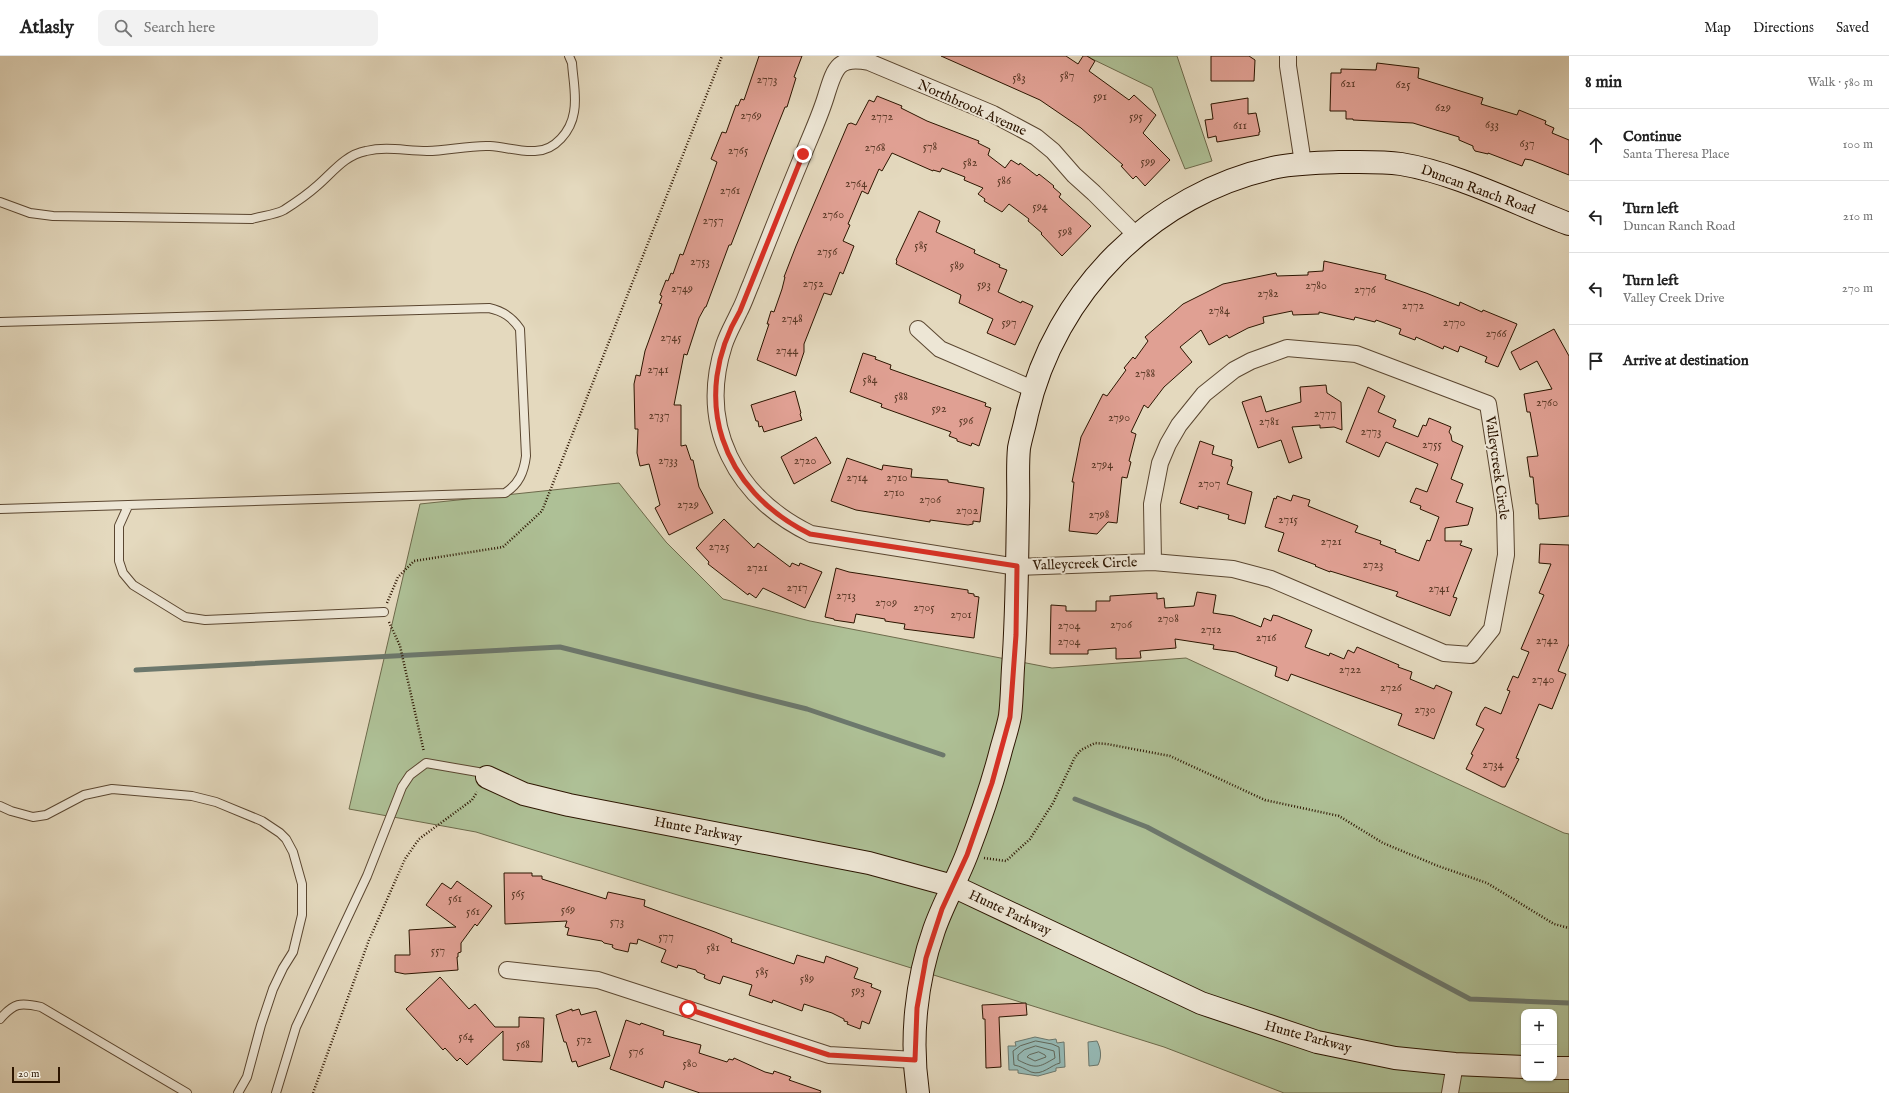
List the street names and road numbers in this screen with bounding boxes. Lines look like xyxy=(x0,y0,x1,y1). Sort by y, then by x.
street label: Northbrook Avenue xyxy=(915,76,1030,140)
street label: Duncan Ranch Road xyxy=(1418,161,1538,219)
street label: Valleycreek Circle xyxy=(1481,414,1513,522)
street label: Valleycreek Circle xyxy=(1031,553,1138,575)
street label: Hunte Parkway xyxy=(652,813,744,847)
street label: Hunte Parkway xyxy=(966,886,1054,940)
street label: Hunte Parkway xyxy=(1263,1017,1354,1057)

